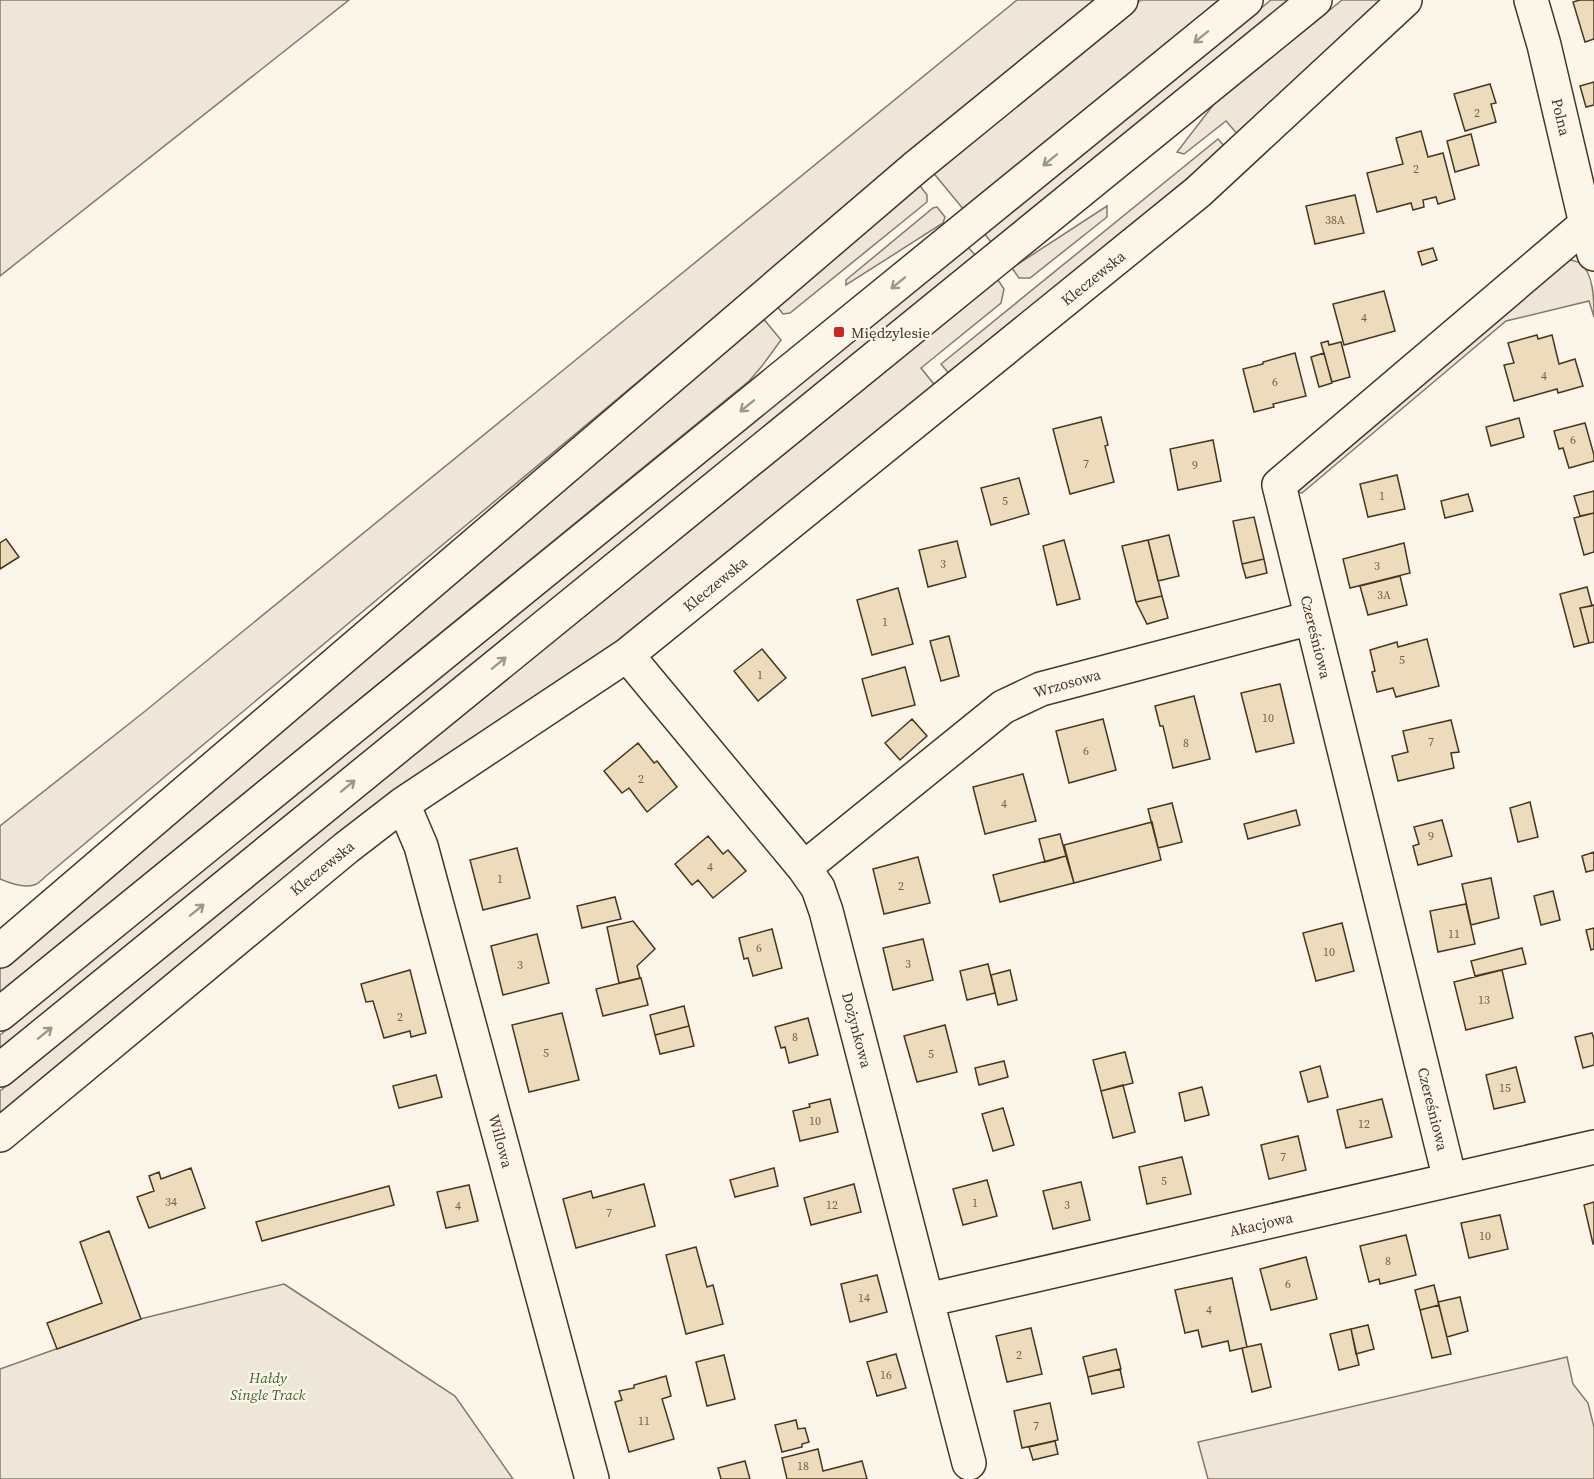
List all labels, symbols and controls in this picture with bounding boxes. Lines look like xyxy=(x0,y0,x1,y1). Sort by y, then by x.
one-way arrow xyxy=(1194,30,1209,44)
street label: Polna xyxy=(1547,96,1576,138)
house number: 2 xyxy=(1474,105,1480,121)
one-way arrow xyxy=(1042,153,1058,166)
house number: 2 xyxy=(1413,161,1419,177)
house number: 38A xyxy=(1325,212,1345,228)
street label: Kleczewska xyxy=(1056,245,1130,310)
one-way arrow xyxy=(891,277,907,290)
house number: 4 xyxy=(1361,310,1367,326)
place label: Międzylesie xyxy=(851,322,930,343)
marker: Międzylesie xyxy=(832,325,846,339)
house number: 4 xyxy=(1541,368,1547,384)
house number: 6 xyxy=(1272,374,1278,390)
one-way arrow xyxy=(739,400,755,413)
house number: 6 xyxy=(1570,432,1576,448)
house number: 7 xyxy=(1083,456,1089,472)
house number: 9 xyxy=(1192,457,1198,473)
house number: 1 xyxy=(1379,488,1385,504)
house number: 5 xyxy=(1002,493,1008,509)
street label: Kleczewska xyxy=(678,551,752,616)
house number: 3 xyxy=(940,556,946,572)
house number: 3 xyxy=(1374,558,1380,574)
house number: 3A xyxy=(1377,587,1391,603)
street label: Czereśniowa xyxy=(1296,593,1337,681)
house number: 1 xyxy=(882,614,888,630)
house number: 5 xyxy=(1399,652,1405,668)
one-way arrow xyxy=(491,657,507,670)
street label: Wrzosowa xyxy=(1031,663,1103,703)
house number: 1 xyxy=(757,667,763,683)
house number: 10 xyxy=(1262,710,1274,726)
house number: 7 xyxy=(1428,734,1434,750)
house number: 8 xyxy=(1183,735,1189,751)
house number: 6 xyxy=(1083,743,1089,759)
house number: 2 xyxy=(638,771,644,787)
one-way arrow xyxy=(340,780,356,793)
house number: 4 xyxy=(1001,796,1007,812)
house number: 9 xyxy=(1428,828,1434,844)
street label: Kleczewska xyxy=(285,835,359,900)
house number: 4 xyxy=(707,859,713,875)
house number: 1 xyxy=(497,871,503,887)
house number: 2 xyxy=(898,878,904,894)
one-way arrow xyxy=(188,903,204,916)
house number: 11 xyxy=(1448,926,1460,942)
house number: 6 xyxy=(756,940,762,956)
house number: 10 xyxy=(1323,944,1335,960)
house number: 3 xyxy=(905,956,911,972)
house number: 3 xyxy=(517,957,523,973)
street label: Dożynkowa xyxy=(837,990,877,1070)
house number: 13 xyxy=(1478,992,1490,1008)
house number: 2 xyxy=(397,1009,403,1025)
one-way arrow xyxy=(37,1026,53,1039)
house number: 8 xyxy=(792,1029,798,1045)
house number: 5 xyxy=(543,1045,549,1061)
house number: 5 xyxy=(928,1046,934,1062)
street label: Czereśniowa xyxy=(1413,1065,1454,1153)
house number: 15 xyxy=(1499,1080,1511,1096)
street label: Willowa xyxy=(484,1112,518,1170)
house number: 10 xyxy=(809,1113,821,1129)
house number: 12 xyxy=(1358,1116,1370,1132)
house number: 7 xyxy=(1280,1149,1286,1165)
house number: 5 xyxy=(1161,1173,1167,1189)
house number: 34 xyxy=(165,1194,177,1210)
house number: 1 xyxy=(972,1195,978,1211)
house number: 12 xyxy=(826,1197,838,1213)
house number: 3 xyxy=(1064,1197,1070,1213)
house number: 4 xyxy=(455,1198,461,1214)
house number: 7 xyxy=(606,1205,612,1221)
street label: Akacjowa xyxy=(1227,1206,1295,1241)
house number: 10 xyxy=(1479,1228,1491,1244)
house number: 8 xyxy=(1385,1253,1391,1269)
house number: 6 xyxy=(1285,1276,1291,1292)
house number: 14 xyxy=(858,1290,870,1306)
house number: 4 xyxy=(1206,1302,1212,1318)
house number: 2 xyxy=(1016,1347,1022,1363)
park label: Hałdy Single Track xyxy=(230,1367,307,1405)
house number: 16 xyxy=(880,1367,892,1383)
house number: 11 xyxy=(638,1413,650,1429)
house number: 7 xyxy=(1033,1418,1039,1434)
house number: 18 xyxy=(797,1458,809,1474)

